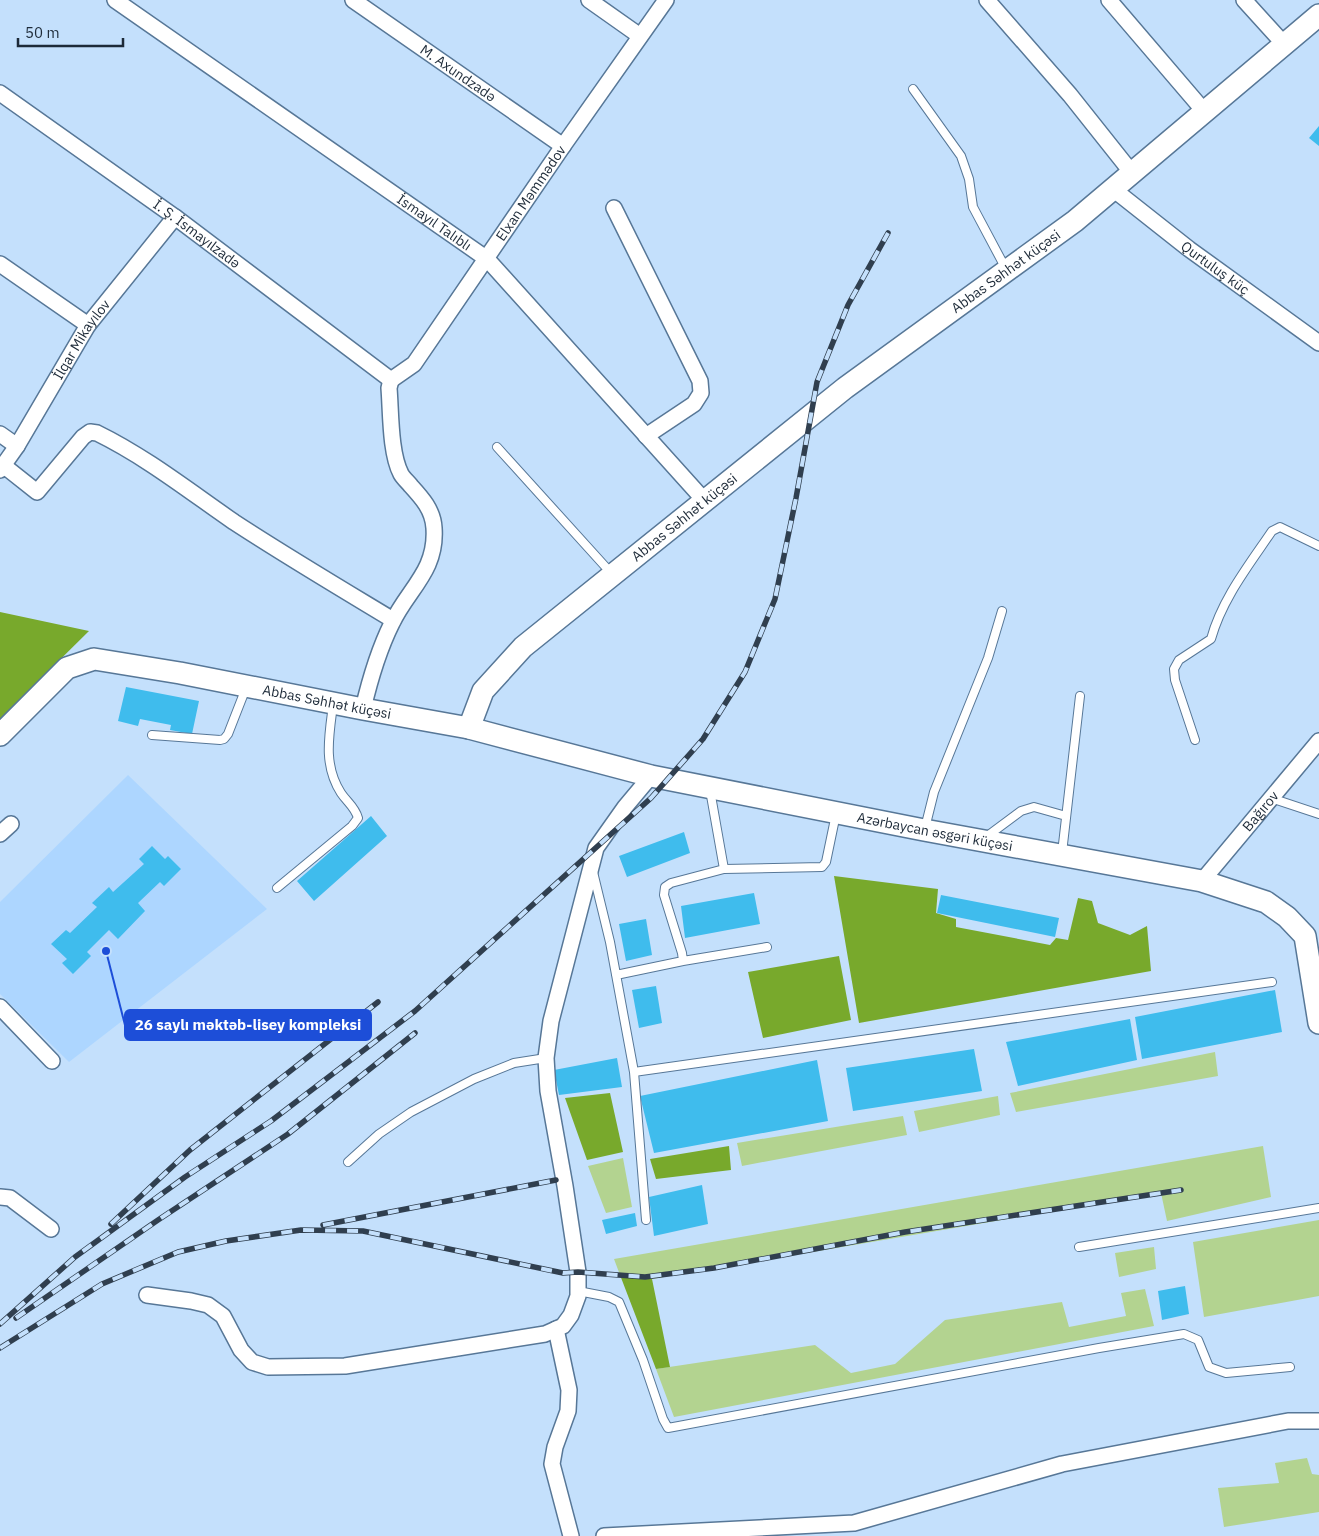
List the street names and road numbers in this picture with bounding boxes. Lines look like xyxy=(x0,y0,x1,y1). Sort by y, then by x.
street label: M. Axundzadə xyxy=(417,40,500,106)
street label: Elxan Məmmədov xyxy=(492,142,570,244)
street label: İsmayıl Talıblı xyxy=(393,190,475,255)
street label: İ. Ş. İsmayılzadə xyxy=(150,195,244,272)
street label: Abbas Səhhət küçəsi xyxy=(948,226,1064,317)
street label: Qurtuluş küç xyxy=(1177,237,1253,299)
street label: İlqar Mikayılov xyxy=(49,296,114,383)
street label: Abbas Səhhət küçəsi xyxy=(628,469,741,565)
street label: Abbas Səhhət küçəsi xyxy=(261,680,393,723)
street label: Bağırov xyxy=(1238,787,1282,835)
street label: Azərbaycan əsgəri küçəsi xyxy=(855,808,1014,855)

